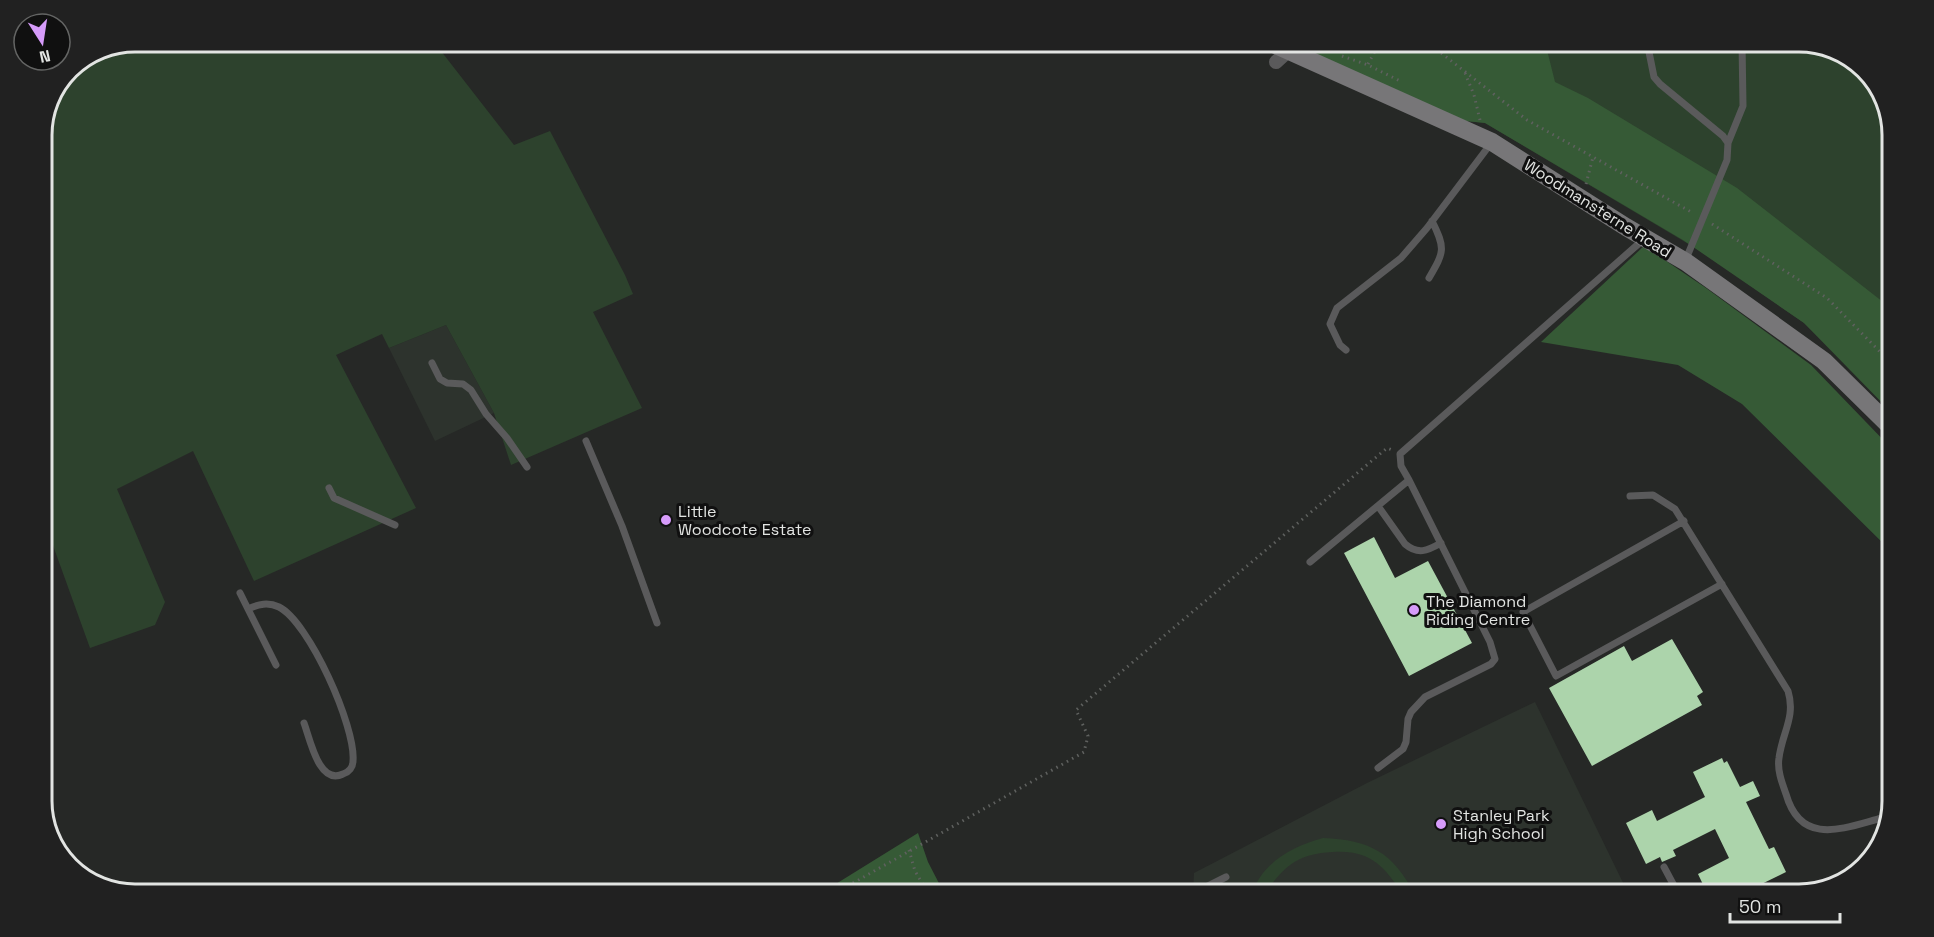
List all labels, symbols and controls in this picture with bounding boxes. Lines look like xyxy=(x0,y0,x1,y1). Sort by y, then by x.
north arrow xyxy=(12,12,72,72)
text: N xyxy=(38,45,52,68)
street label: Woodmansterne Road xyxy=(1520,154,1675,262)
place label: Little Woodcote Estate xyxy=(678,501,811,540)
marker: Little Woodcote Estate xyxy=(659,513,673,527)
place label: The Diamond Riding Centre xyxy=(1426,591,1530,630)
marker: The Diamond Riding Centre xyxy=(1407,603,1421,617)
place label: Stanley Park High School xyxy=(1453,805,1550,844)
marker: Stanley Park High School xyxy=(1434,817,1448,831)
scale bar xyxy=(1730,886,1840,924)
text: 50 m xyxy=(1739,895,1781,918)

